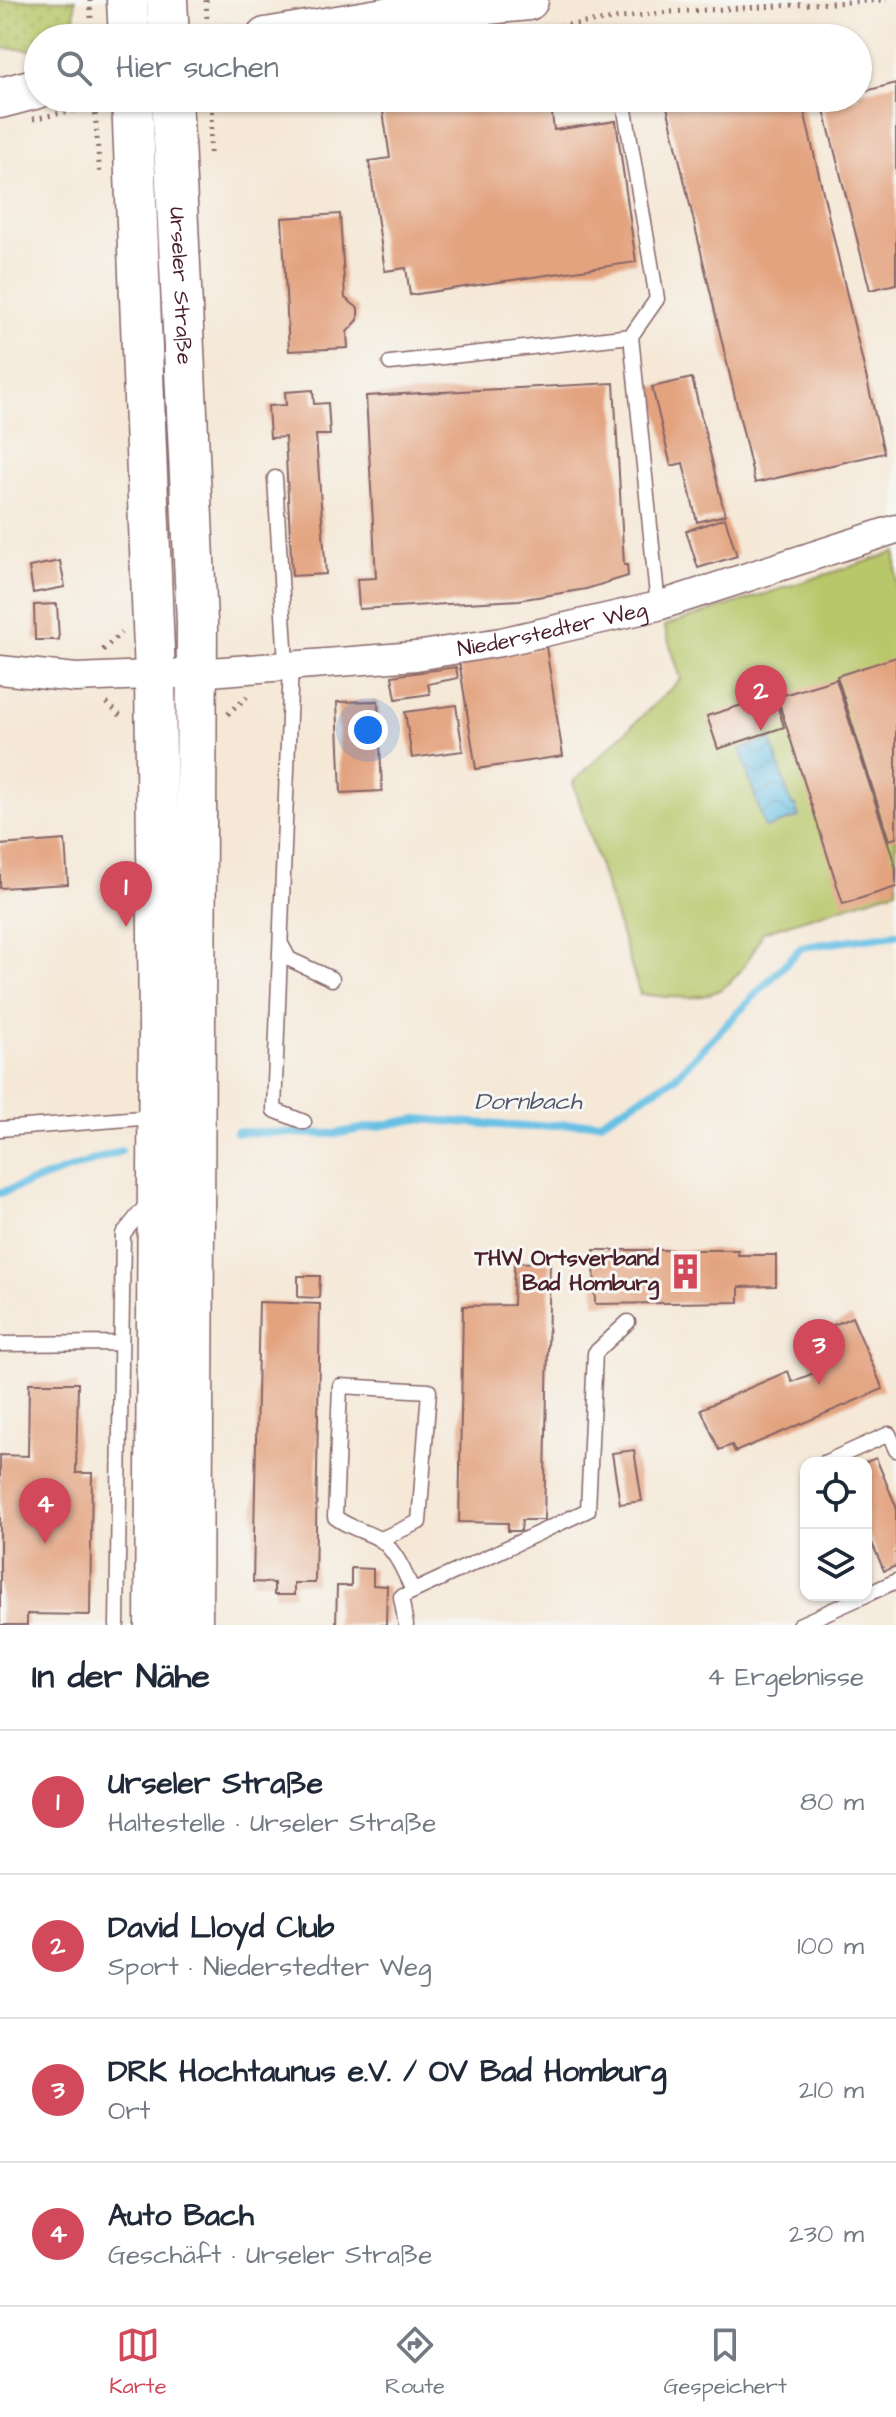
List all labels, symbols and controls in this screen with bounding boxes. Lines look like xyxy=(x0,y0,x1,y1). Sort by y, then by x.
search box xyxy=(24,24,872,112)
icon: search xyxy=(52,46,96,90)
text: Hier suchen xyxy=(116,47,279,89)
street label: Urseler Straße xyxy=(162,206,200,365)
street label: Niederstedter Weg xyxy=(455,594,650,664)
pin: 2 xyxy=(735,665,787,731)
your location xyxy=(348,710,388,750)
pin: 1 xyxy=(100,861,152,927)
water label: Dornbach xyxy=(474,1085,583,1119)
place label: THW Ortsverband Bad Homburg xyxy=(473,1243,660,1300)
building icon: THW Ortsverband Bad Homburg xyxy=(666,1252,704,1290)
pin: 3 xyxy=(793,1319,845,1385)
map controls xyxy=(800,1457,872,1601)
button: locate xyxy=(800,1457,872,1529)
pin: 4 xyxy=(19,1478,71,1544)
button: layers xyxy=(800,1529,872,1601)
text: In der Nähe xyxy=(32,1653,210,1701)
text: 4 Ergebnisse xyxy=(707,1659,864,1695)
text: Urseler Straße xyxy=(108,1763,323,1805)
text: 1 xyxy=(56,1784,60,1820)
text: 80 m xyxy=(800,1784,864,1820)
text: Haltestelle · Urseler Straße xyxy=(108,1805,436,1841)
text: David Lloyd Club xyxy=(108,1907,334,1949)
text: 2 xyxy=(51,1928,65,1964)
text: 100 m xyxy=(797,1928,864,1964)
text: Sport · Niederstedter Weg xyxy=(108,1949,431,1985)
text: DRK Hochtaunus e.V. / OV Bad Homburg xyxy=(108,2051,666,2093)
text: 3 xyxy=(51,2072,65,2108)
text: 210 m xyxy=(799,2072,864,2108)
text: Ort xyxy=(108,2093,150,2129)
text: Auto Bach xyxy=(108,2195,254,2237)
text: 4 xyxy=(49,2216,67,2252)
text: 230 m xyxy=(789,2216,864,2252)
text: Geschäft · Urseler Straße xyxy=(108,2237,432,2273)
tab: Karte xyxy=(109,2323,167,2402)
tab: Route xyxy=(385,2323,445,2402)
tab: Gespeichert xyxy=(663,2323,787,2402)

